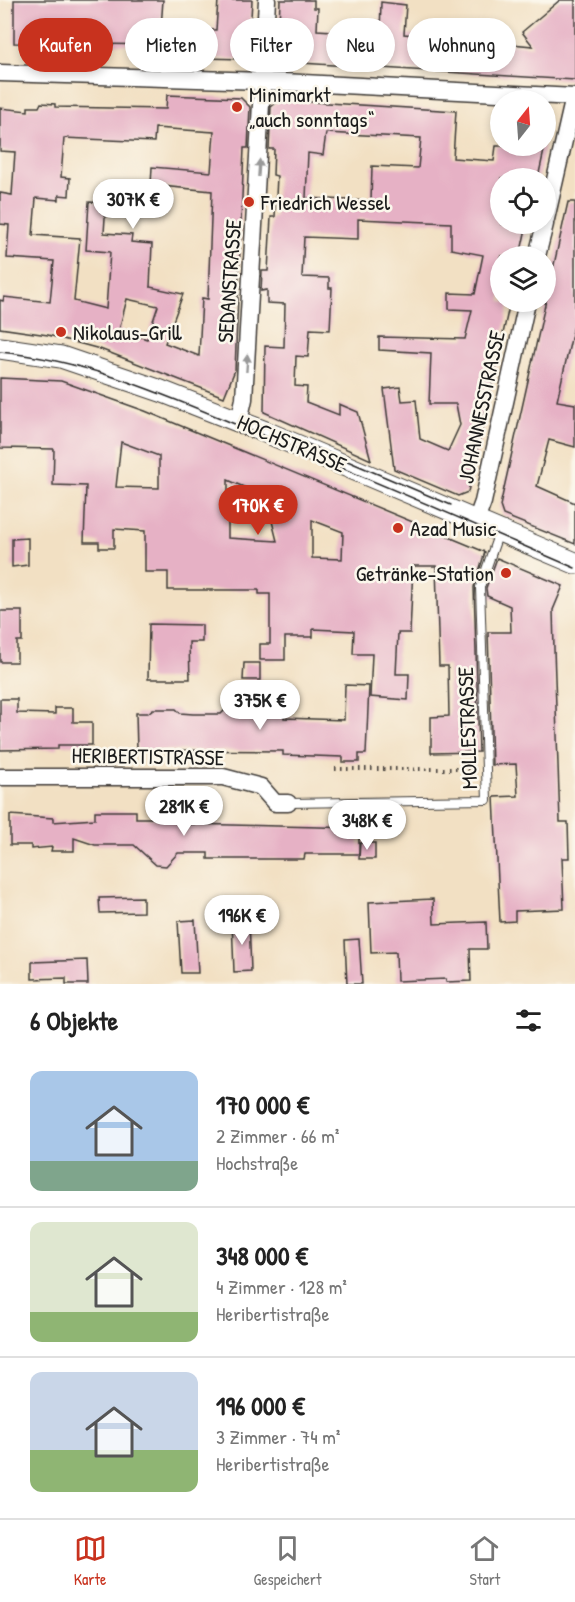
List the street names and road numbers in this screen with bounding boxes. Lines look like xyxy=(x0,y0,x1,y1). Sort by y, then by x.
street label: SEDANSTRASSE xyxy=(210,218,248,344)
street label: JOHANNESSTRASSE xyxy=(450,327,512,486)
street label: HOCHSTRASSE xyxy=(233,407,351,480)
street label: MOLLESTRASSE xyxy=(450,666,484,790)
street label: HERIBERTISTRASSE xyxy=(71,740,225,772)

